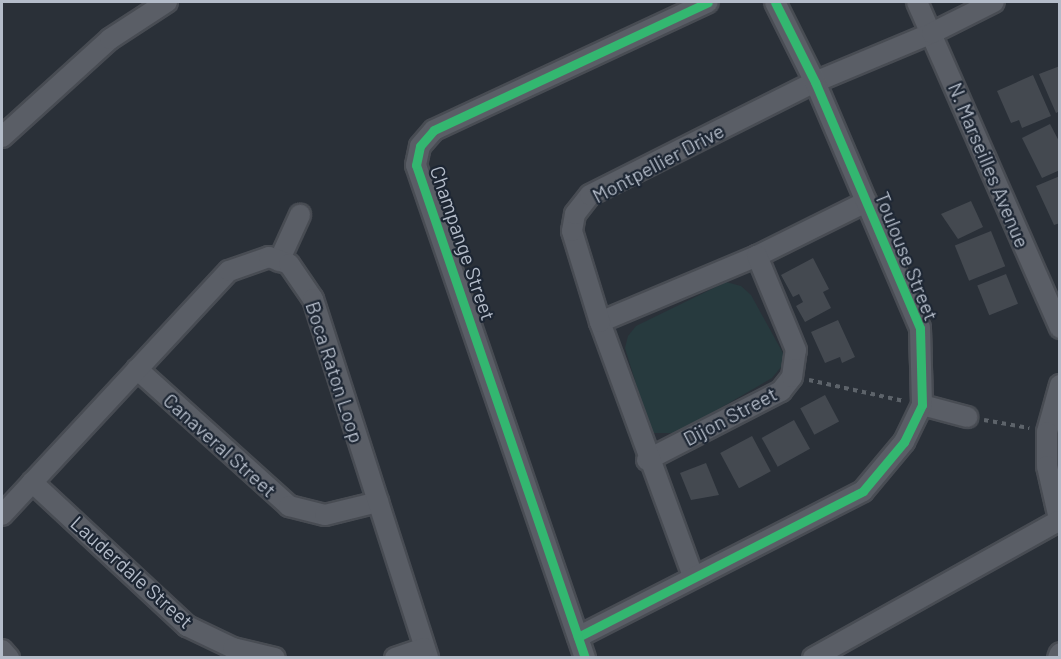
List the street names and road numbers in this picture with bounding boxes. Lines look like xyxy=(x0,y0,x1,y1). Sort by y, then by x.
street label: N. Marseilles Avenue xyxy=(943,79,1035,251)
street label: Montpellier Drive xyxy=(588,118,728,208)
street label: Champange Street xyxy=(425,163,501,323)
street label: Toulouse Street xyxy=(870,188,944,324)
street label: Boca Raton Loop xyxy=(301,298,369,446)
street label: Dijon Street xyxy=(679,381,781,451)
street label: Canaveral Street xyxy=(159,388,281,502)
street label: Lauderdale Street xyxy=(66,511,198,633)

